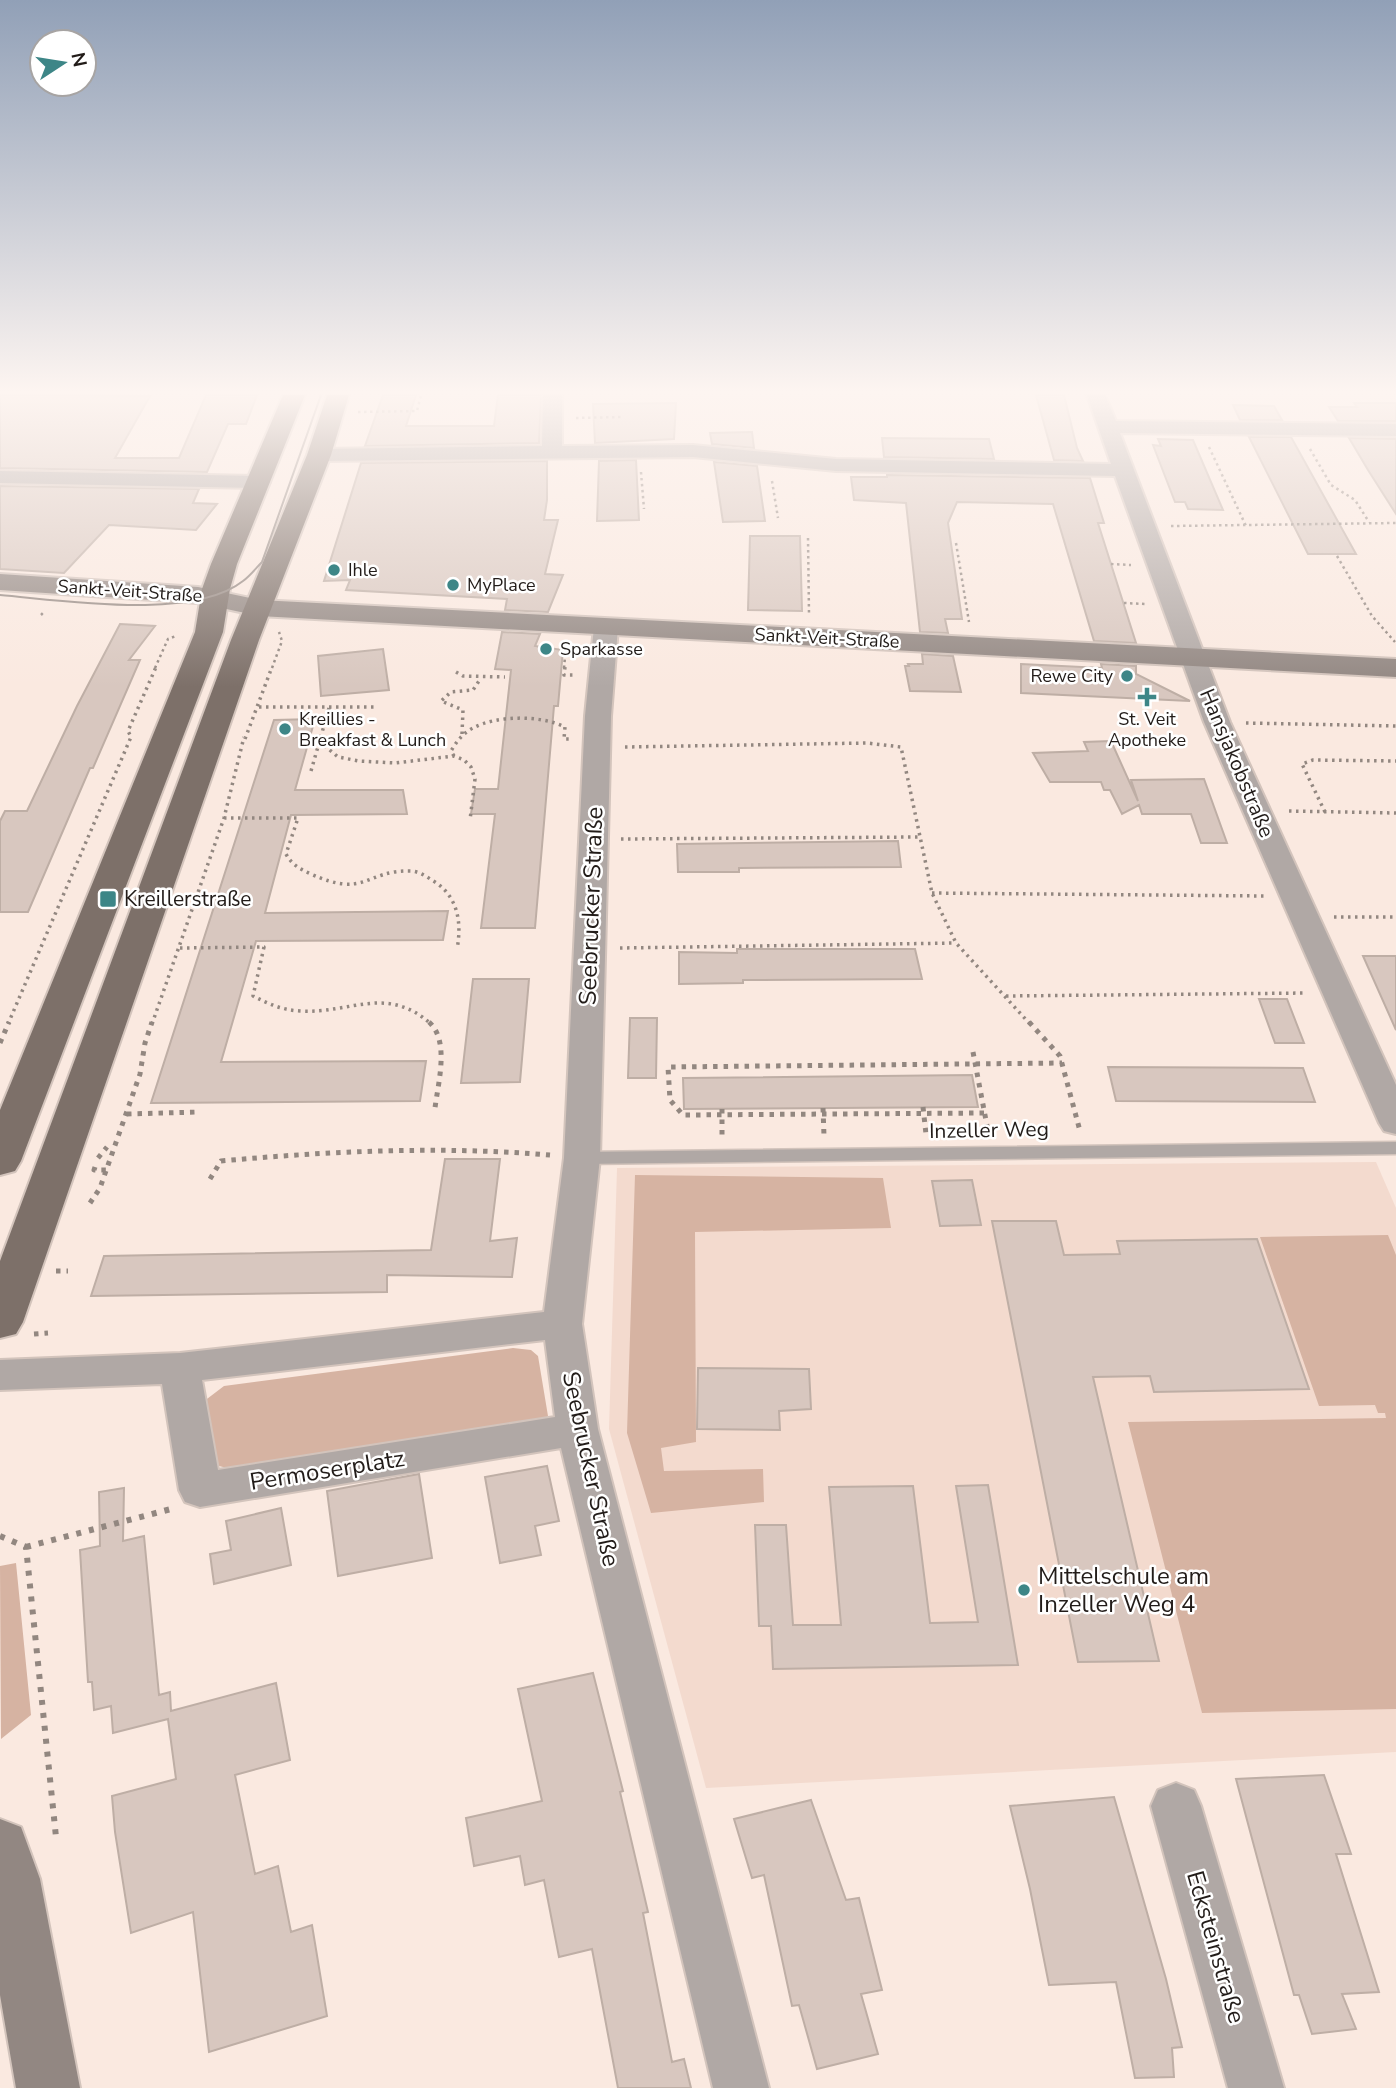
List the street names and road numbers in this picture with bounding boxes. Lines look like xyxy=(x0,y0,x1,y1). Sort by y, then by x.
street label: Sankt-Veit-Straße xyxy=(57,574,203,608)
street label: Sankt-Veit-Straße xyxy=(754,622,900,654)
street label: Hansjakobstraße xyxy=(1193,684,1281,842)
street label: Seebrucker Straße xyxy=(572,806,610,1006)
street label: Inzeller Weg xyxy=(929,1115,1049,1145)
street label: Seebrucker Straße xyxy=(555,1369,627,1569)
street label: Permoserplatz xyxy=(247,1442,407,1498)
street label: Ecksteinstraße xyxy=(1179,1867,1253,2027)

